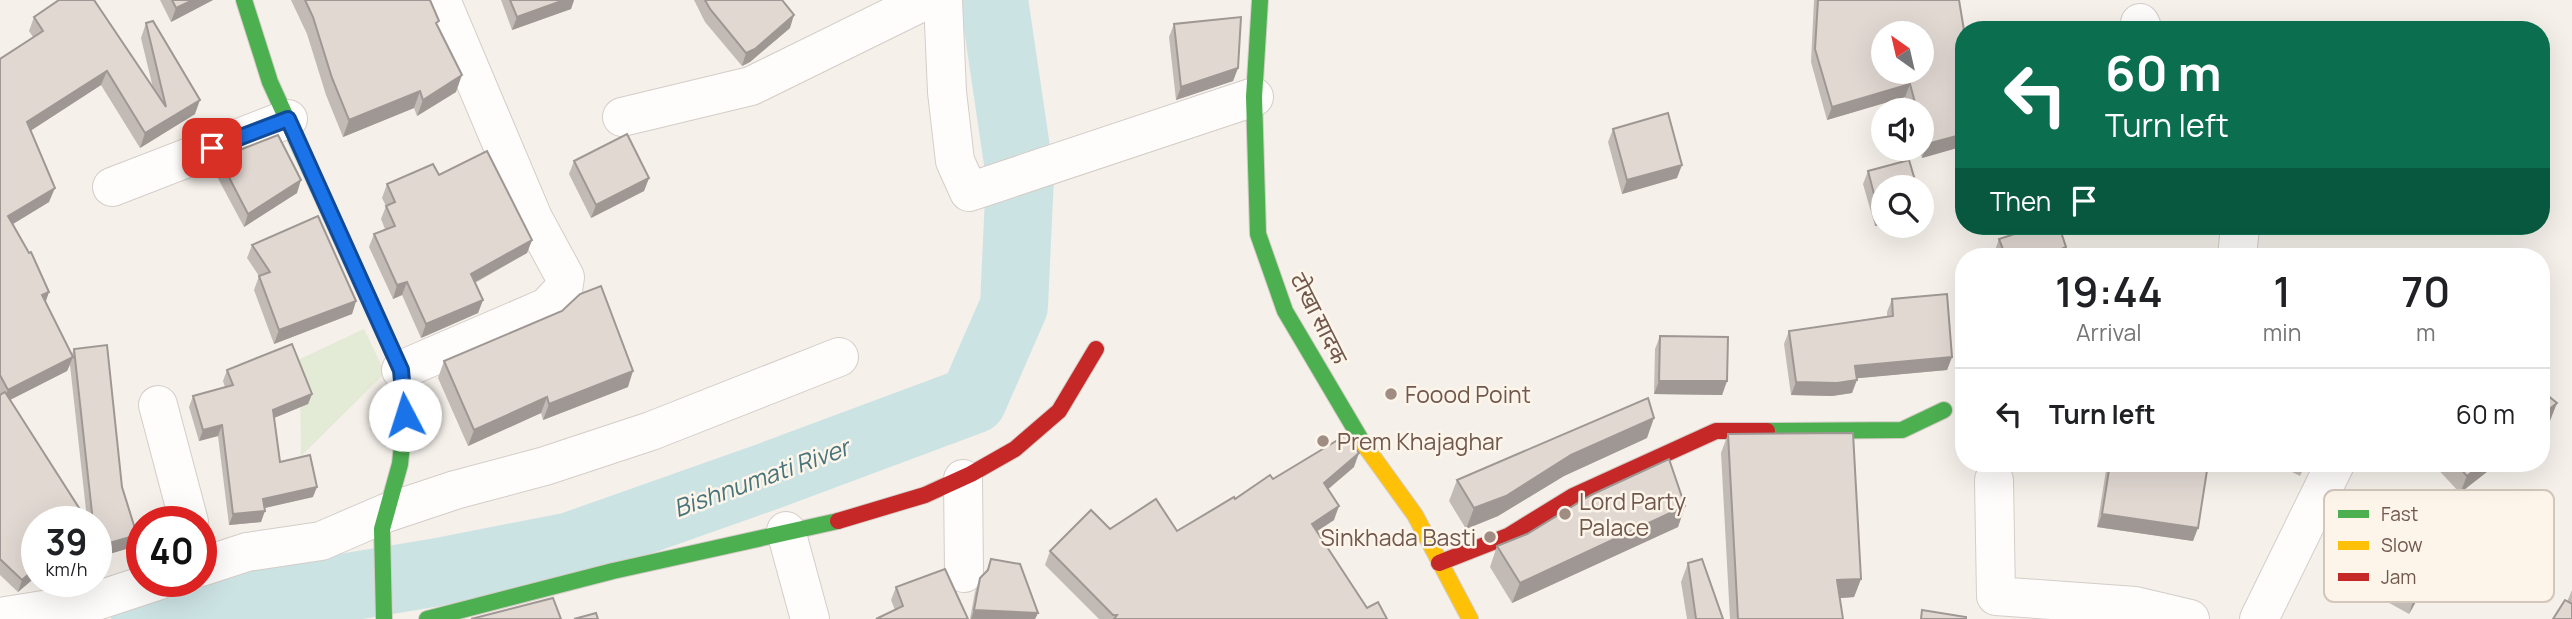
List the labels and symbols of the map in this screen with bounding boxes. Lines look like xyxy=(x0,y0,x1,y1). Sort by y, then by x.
north arrow xyxy=(1871,21,1934,84)
pin xyxy=(182,118,242,178)
street label: टोखा सादक xyxy=(1283,267,1357,370)
position arrow xyxy=(368,378,442,452)
place label: Foood Point xyxy=(1405,378,1531,410)
marker: Foood Point xyxy=(1383,386,1399,402)
place label: Prem Khajaghar xyxy=(1337,425,1503,457)
water label: Bishnumati River xyxy=(669,429,856,524)
marker: Prem Khajaghar xyxy=(1315,433,1331,449)
place label: Lord Party Palace xyxy=(1579,485,1686,543)
legend xyxy=(2324,490,2554,602)
text: Fast xyxy=(2381,501,2418,527)
speed limit sign: 40 xyxy=(126,506,217,597)
marker: Lord Party Palace xyxy=(1557,506,1573,522)
place label: Sinkhada Basti xyxy=(1320,521,1476,553)
marker: Sinkhada Basti xyxy=(1482,529,1498,545)
text: Slow xyxy=(2381,532,2423,558)
text: Jam xyxy=(2381,564,2416,590)

